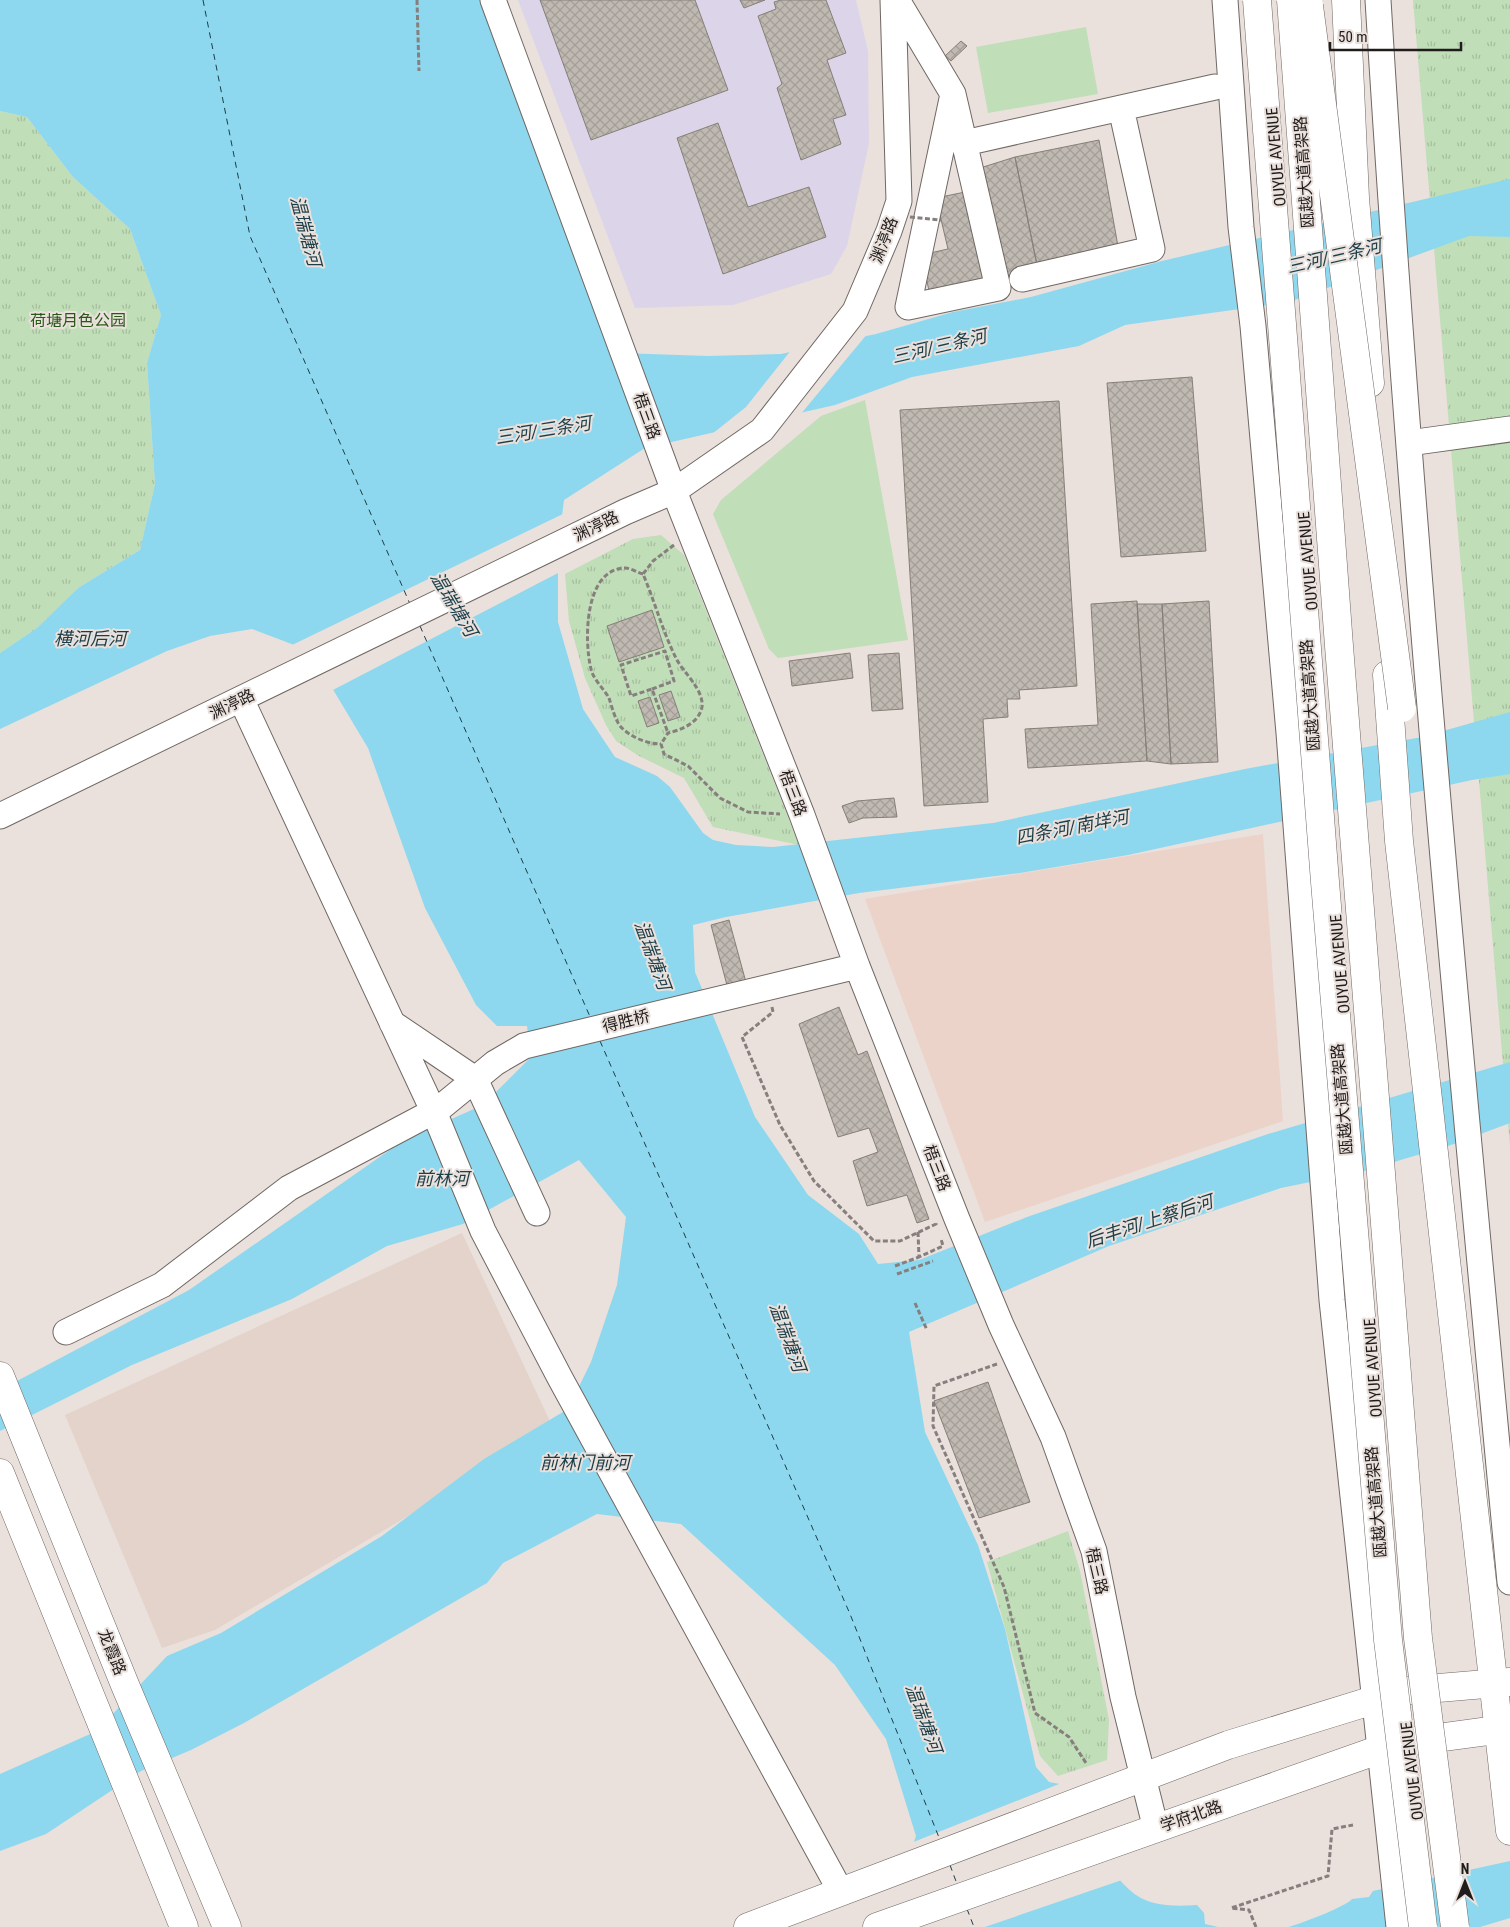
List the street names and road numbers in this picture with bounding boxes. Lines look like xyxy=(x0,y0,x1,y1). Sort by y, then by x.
street label: OUYUE AVENUE xyxy=(1262,107,1290,207)
street label: 瓯越大道高架路 xyxy=(1291,115,1317,229)
street label: 渊渟路 xyxy=(867,214,901,266)
street label: 梧三路 xyxy=(630,390,664,442)
street label: 渊渟路 xyxy=(570,507,622,545)
street label: OUYUE AVENUE xyxy=(1294,511,1322,611)
street label: 瓯越大道高架路 xyxy=(1297,638,1323,752)
street label: 渊渟路 xyxy=(206,685,258,723)
street label: 梧三路 xyxy=(776,767,810,819)
street label: OUYUE AVENUE xyxy=(1326,914,1354,1014)
street label: 得胜桥 xyxy=(600,1006,652,1036)
street label: 瓯越大道高架路 xyxy=(1328,1042,1356,1156)
street label: 梧三路 xyxy=(920,1142,954,1194)
street label: OUYUE AVENUE xyxy=(1360,1318,1386,1418)
street label: 瓯越大道高架路 xyxy=(1362,1445,1390,1559)
street label: 梧三路 xyxy=(1082,1545,1112,1597)
street label: 龙霞路 xyxy=(94,1626,130,1678)
street label: OUYUE AVENUE xyxy=(1397,1721,1427,1821)
street label: 学府北路 xyxy=(1158,1797,1224,1835)

